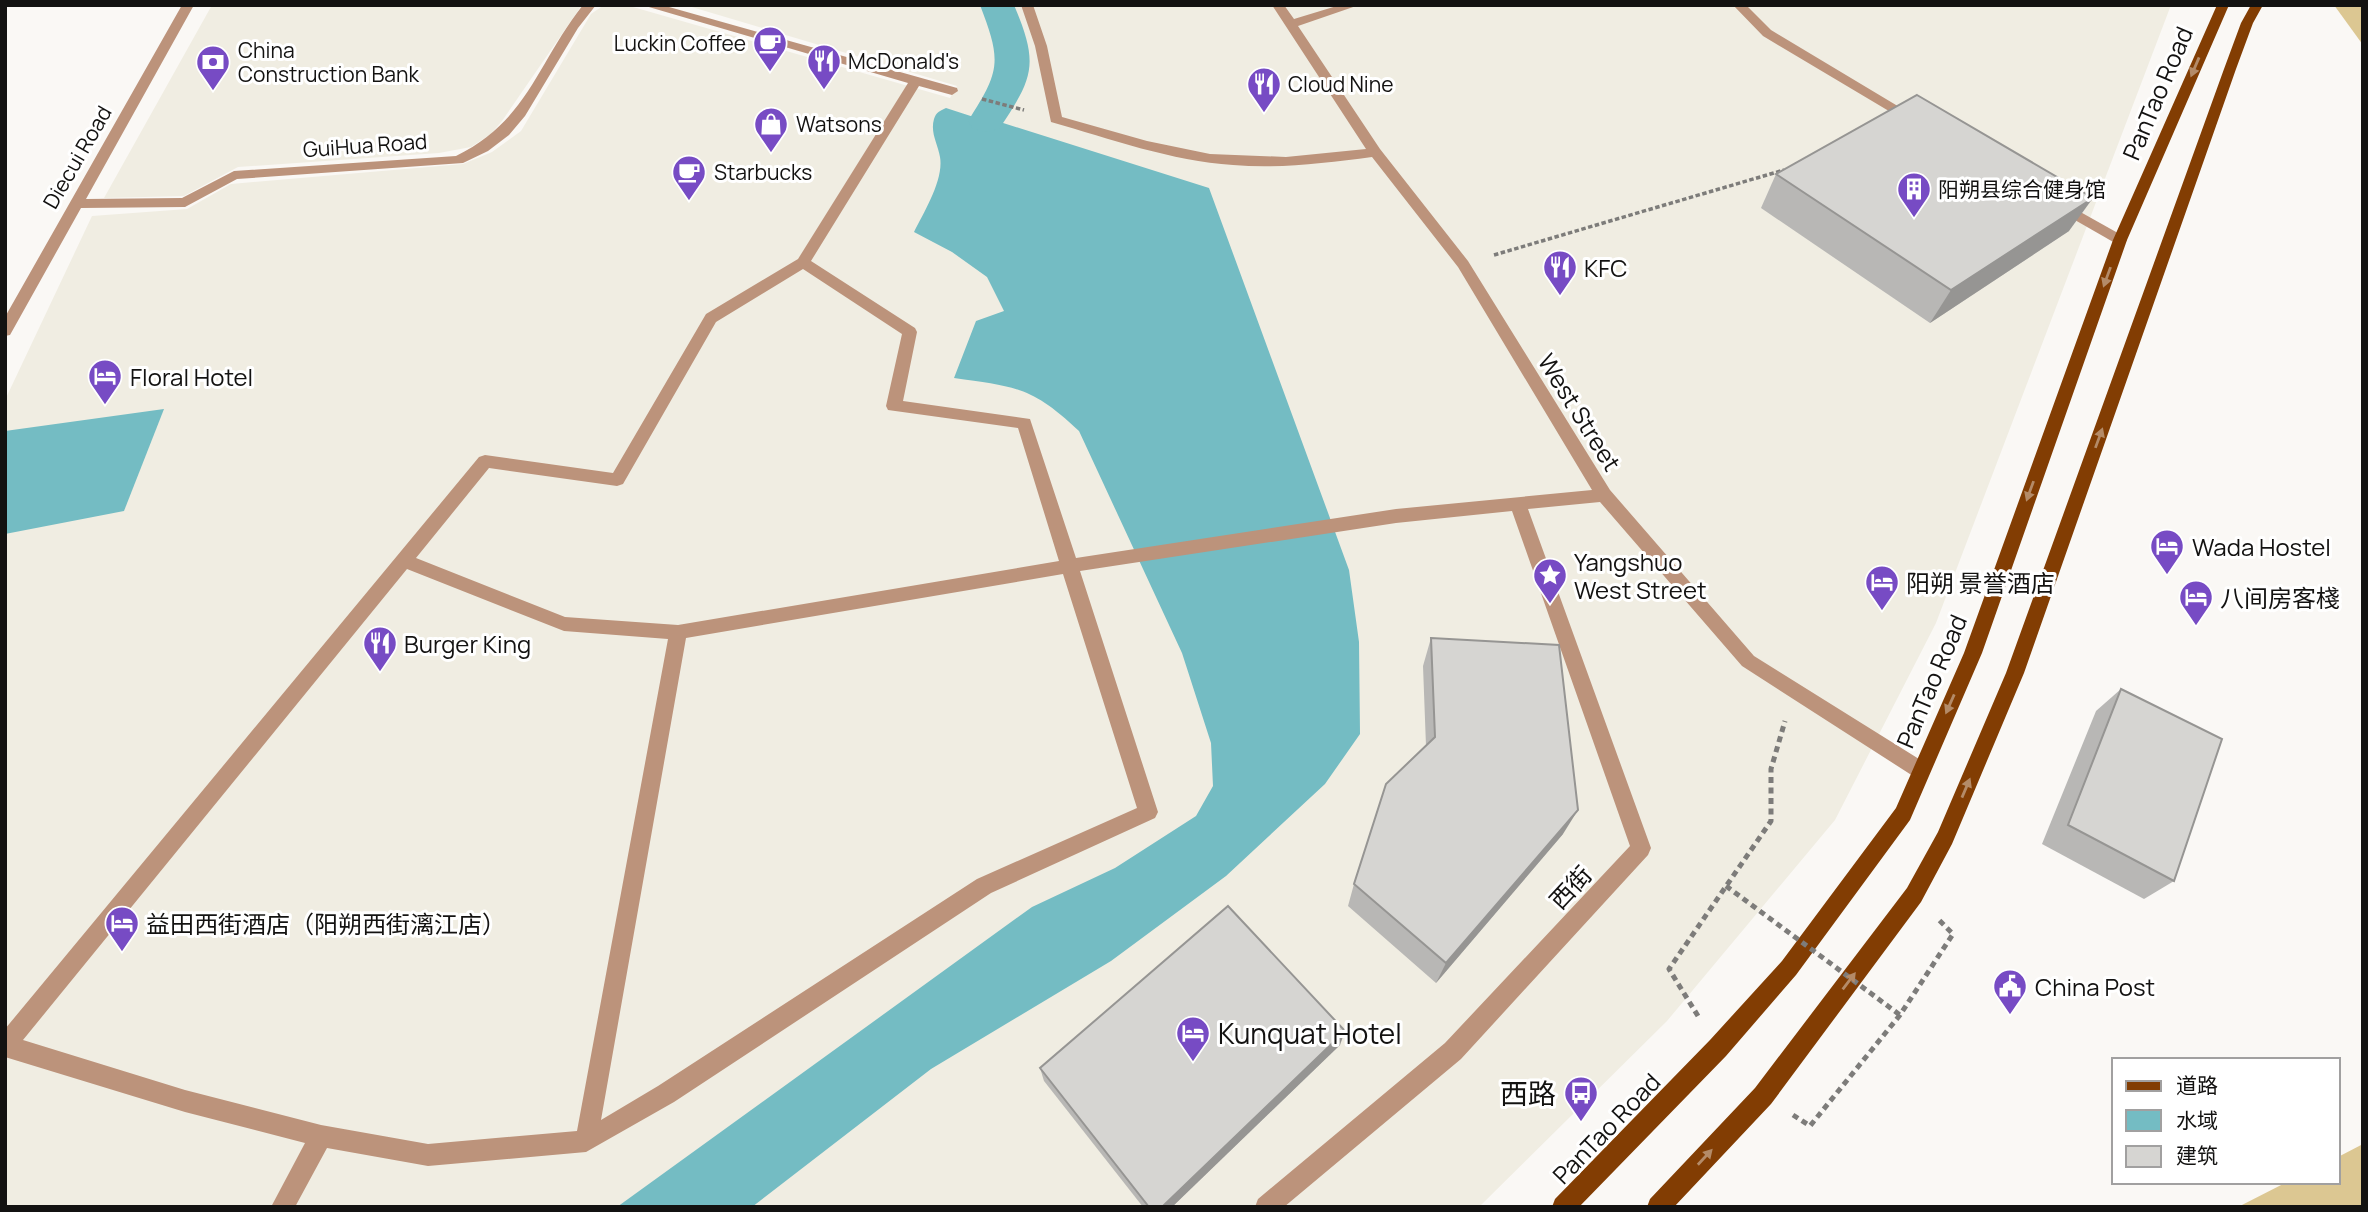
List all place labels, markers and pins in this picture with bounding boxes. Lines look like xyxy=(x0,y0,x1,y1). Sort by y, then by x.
cafe icon: Luckin Coffee xyxy=(751,24,789,73)
place label: Luckin Coffee xyxy=(614,29,746,57)
place label: China Construction Bank xyxy=(238,36,419,88)
restaurant icon: McDonald's xyxy=(805,42,843,91)
bank icon: China Construction Bank xyxy=(194,43,232,92)
place label: McDonald's xyxy=(848,47,959,75)
restaurant icon: Cloud Nine xyxy=(1245,65,1283,114)
place label: Cloud Nine xyxy=(1288,70,1393,98)
shop icon: Watsons xyxy=(752,105,790,154)
place label: Watsons xyxy=(796,110,882,138)
cafe icon: Starbucks xyxy=(670,153,708,202)
place label: Starbucks xyxy=(714,158,812,186)
building icon: 阳朔县综合健身馆 xyxy=(1895,170,1933,219)
place label: 阳朔县综合健身馆 xyxy=(1938,175,2106,203)
restaurant icon: KFC xyxy=(1541,248,1579,297)
place label: KFC xyxy=(1584,251,1628,284)
hotel icon: Floral Hotel xyxy=(86,357,124,406)
place label: Floral Hotel xyxy=(130,360,253,393)
hotel icon: Wada Hostel xyxy=(2148,527,2186,576)
place label: Wada Hostel xyxy=(2192,530,2331,563)
place label: Yangshuo West Street xyxy=(1574,545,1707,606)
place icon: Yangshuo West Street xyxy=(1531,556,1569,605)
hotel icon: 阳朔 景誉酒店 xyxy=(1863,563,1901,612)
place label: 阳朔 景誉酒店 xyxy=(1906,566,2055,599)
hotel icon: 八间房客棧 xyxy=(2177,578,2215,627)
place label: 八间房客棧 xyxy=(2220,581,2340,614)
restaurant icon: Burger King xyxy=(361,624,399,673)
place label: Burger King xyxy=(404,627,531,660)
hotel icon: 益田西街酒店（阳朔西街漓江店） xyxy=(103,904,141,953)
place label: 益田西街酒店（阳朔西街漓江店） xyxy=(146,907,506,940)
public building icon: China Post xyxy=(1991,967,2029,1016)
place label: China Post xyxy=(2035,970,2155,1003)
hotel icon: Kunquat Hotel xyxy=(1174,1014,1212,1063)
place label: Kunquat Hotel xyxy=(1218,1014,1402,1052)
place label: 西路 xyxy=(1500,1074,1556,1112)
bus stop icon: 西路 xyxy=(1562,1074,1600,1123)

